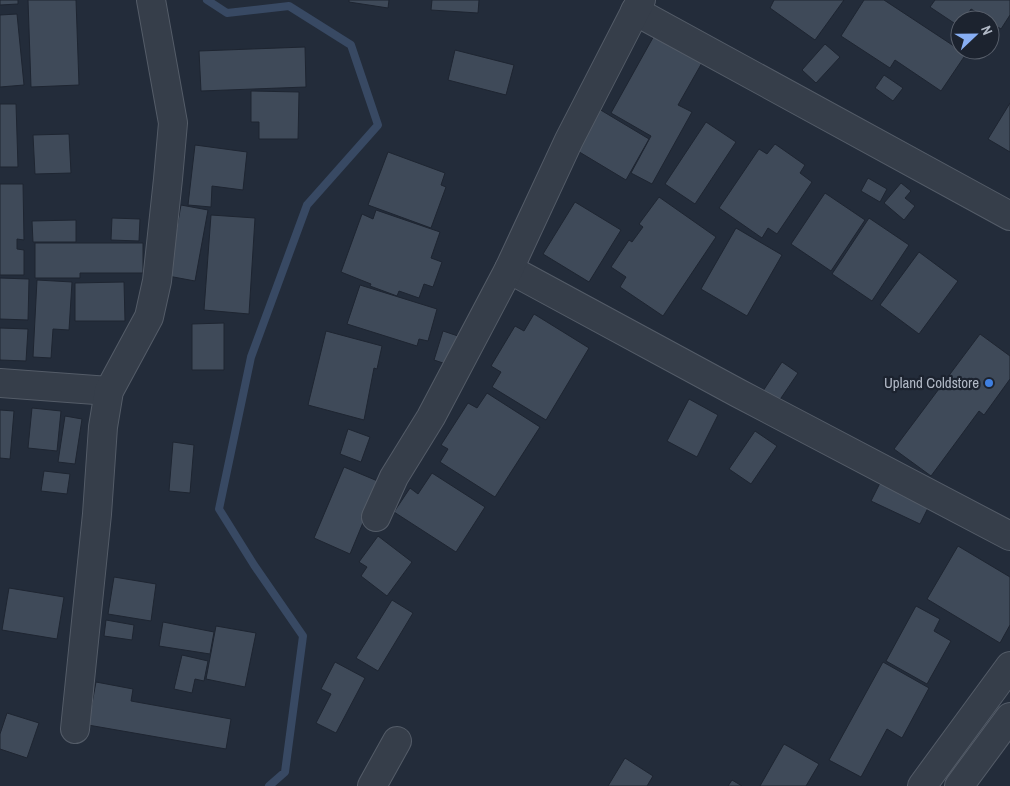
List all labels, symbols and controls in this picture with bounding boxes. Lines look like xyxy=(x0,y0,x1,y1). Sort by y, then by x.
north arrow xyxy=(950,10,1000,60)
text: N xyxy=(977,23,997,37)
place label: Upland Coldstore xyxy=(884,372,979,393)
marker: Upland Coldstore xyxy=(983,377,995,389)

